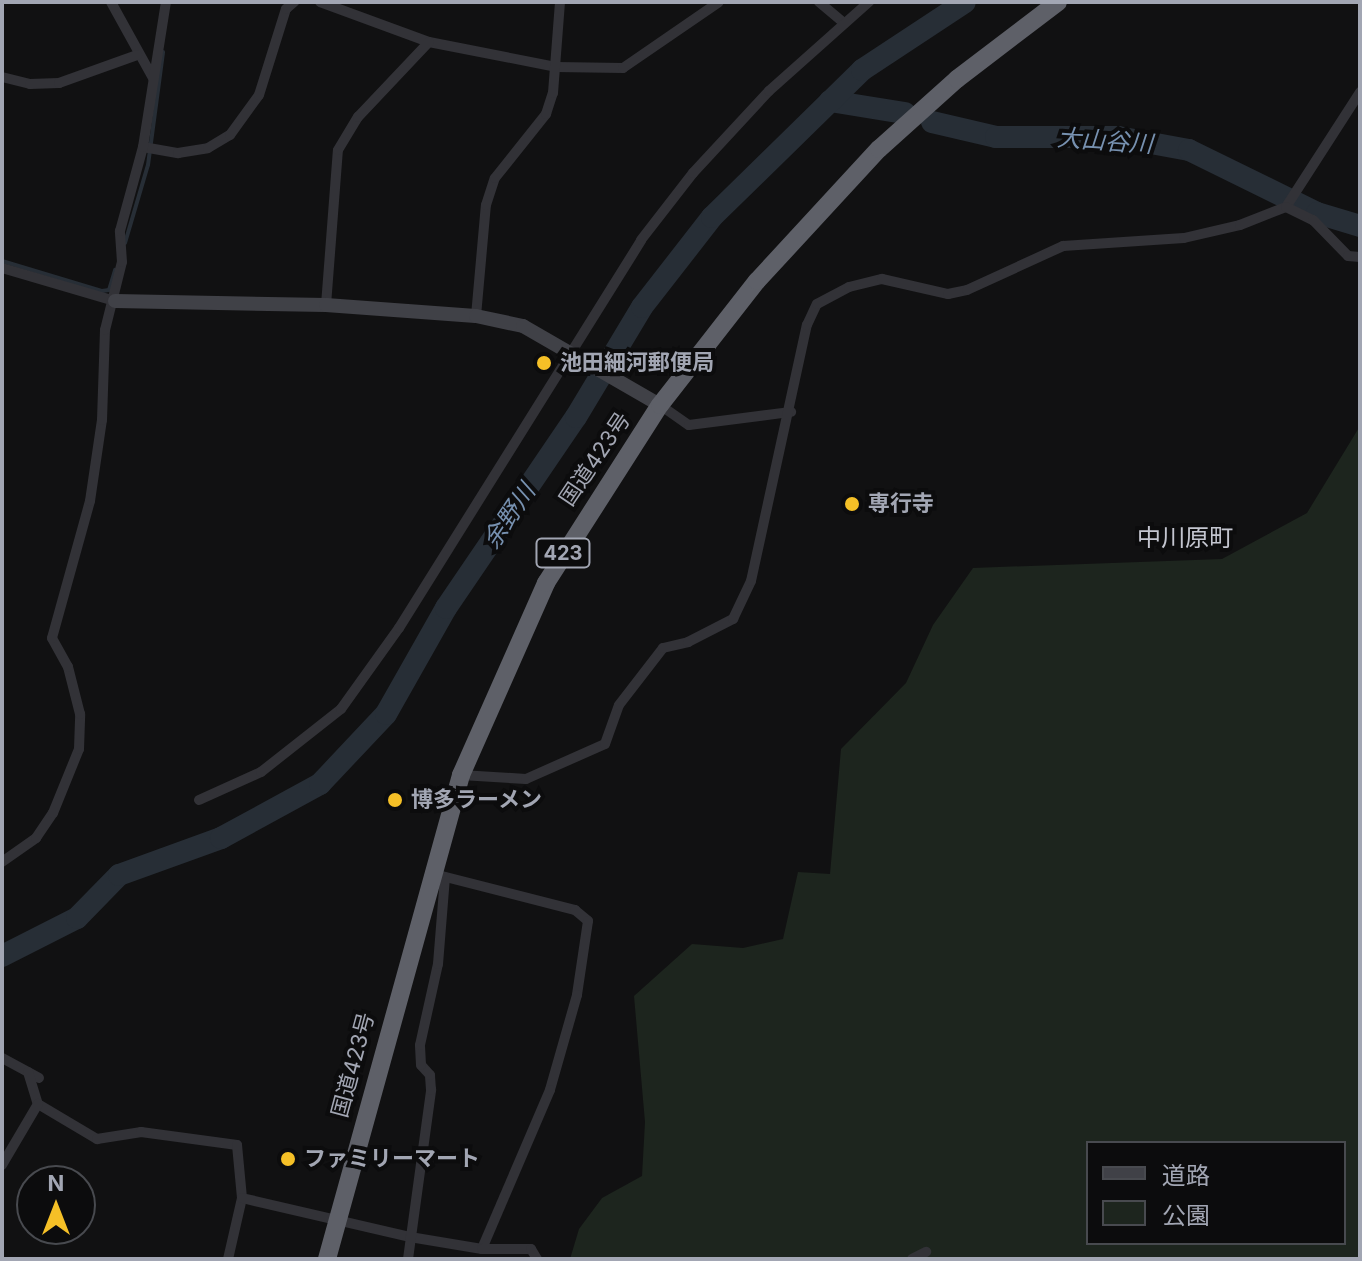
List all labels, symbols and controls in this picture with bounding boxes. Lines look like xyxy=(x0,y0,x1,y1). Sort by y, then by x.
water label: 大山谷川 xyxy=(1056,123,1154,159)
place label: 池田細河郵便局 xyxy=(560,350,714,376)
marker: 池田細河郵便局 xyxy=(535,354,553,372)
street label: 国道423号 xyxy=(554,407,636,511)
water label: 余野川 xyxy=(477,478,541,554)
place label: 専行寺 xyxy=(868,491,934,517)
marker: 専行寺 xyxy=(843,495,861,513)
district label: 中川原町 xyxy=(1137,524,1233,552)
road number: 423 xyxy=(535,537,591,569)
place label: 博多ラーメン xyxy=(411,787,543,813)
marker: 博多ラーメン xyxy=(386,791,404,809)
street label: 国道423号 xyxy=(326,1010,380,1120)
legend xyxy=(1086,1141,1346,1245)
place label: ファミリーマート xyxy=(304,1146,480,1172)
marker: ファミリーマート xyxy=(279,1150,297,1168)
text: 道路 xyxy=(1162,1161,1210,1190)
north arrow xyxy=(16,1165,96,1245)
text: N xyxy=(48,1170,64,1196)
text: 公園 xyxy=(1162,1201,1210,1230)

